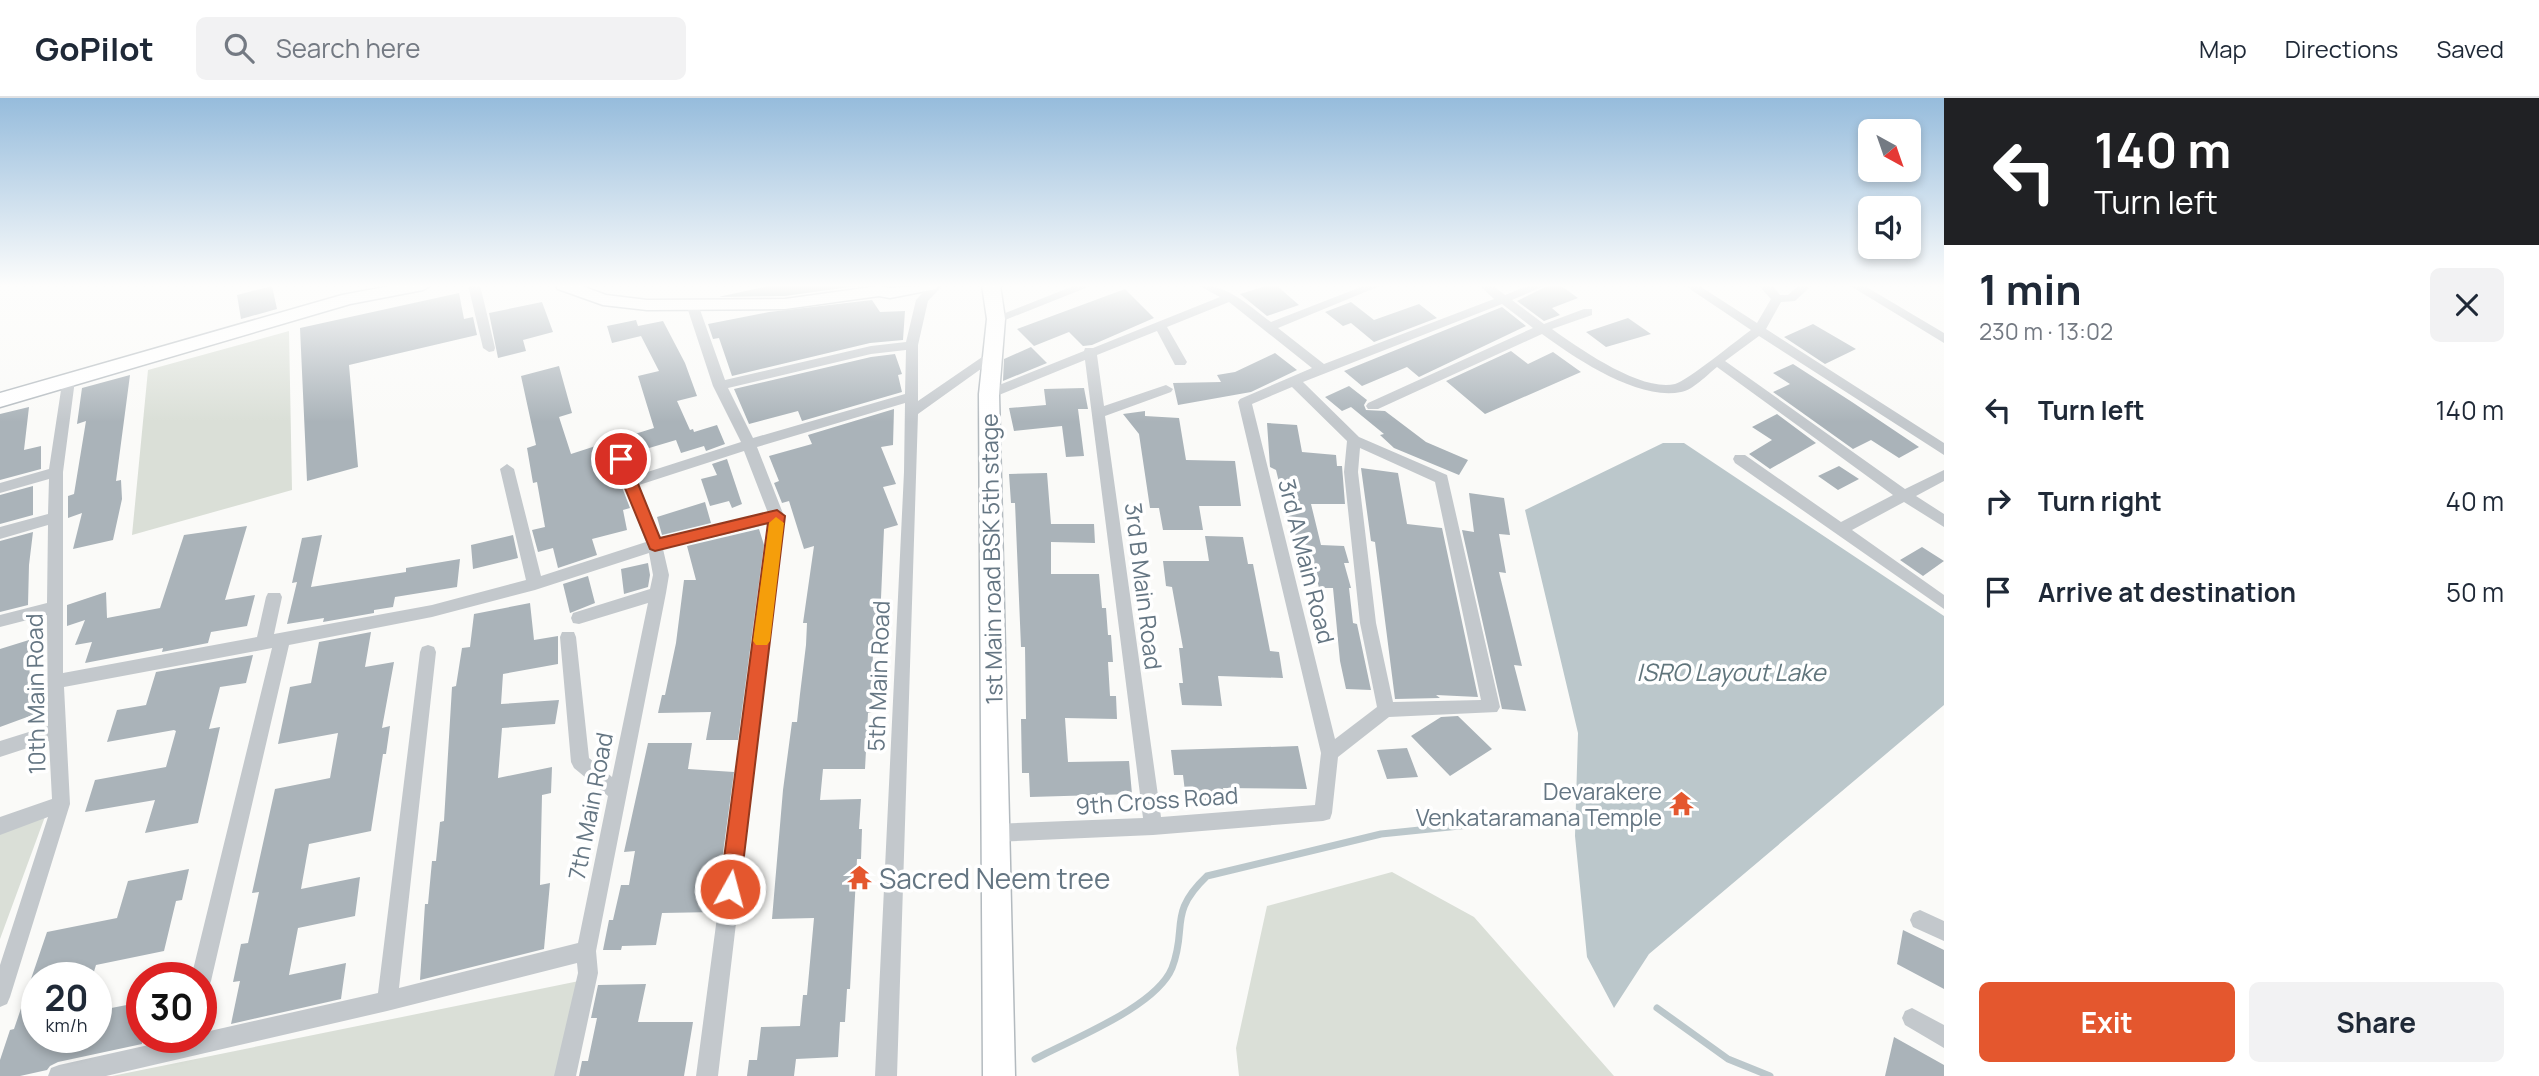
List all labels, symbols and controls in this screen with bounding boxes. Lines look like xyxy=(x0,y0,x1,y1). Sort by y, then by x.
search box xyxy=(196,17,686,80)
text: GoPilot xyxy=(35,26,154,71)
icon: search xyxy=(220,29,258,67)
text: Search here xyxy=(276,30,420,66)
text: Map xyxy=(2199,32,2247,65)
text: Directions xyxy=(2285,32,2398,65)
text: Saved xyxy=(2436,32,2504,65)
text: 140 m xyxy=(2094,116,2231,183)
north arrow xyxy=(1858,119,1922,182)
map controls xyxy=(1858,119,1921,259)
icon: left xyxy=(1979,126,2070,217)
text: Turn left xyxy=(2094,180,2218,224)
button: sound xyxy=(1858,196,1921,259)
text: 1 min xyxy=(1979,260,2082,318)
button: close xyxy=(2430,268,2504,342)
text: 230 m · 13:02 xyxy=(1979,315,2113,347)
icon: left xyxy=(1979,391,2017,429)
text: Turn left xyxy=(2038,392,2145,428)
text: 140 m xyxy=(2435,392,2504,428)
street label: 1st Main road BSK 5th stage xyxy=(972,413,1010,705)
pin xyxy=(591,429,651,489)
icon: arrive xyxy=(602,440,640,478)
street label: 3rd A Main Road xyxy=(1271,475,1343,647)
icon: right xyxy=(1979,482,2017,520)
text: Turn right xyxy=(2038,483,2162,519)
text: 40 m xyxy=(2446,483,2504,519)
street label: 3rd B Main Road xyxy=(1118,501,1170,671)
icon: arrive xyxy=(1979,573,2017,611)
text: Arrive at destination xyxy=(2038,574,2296,610)
text: 50 m xyxy=(2446,574,2504,610)
street label: 5th Main Road xyxy=(859,600,897,752)
street label: 10th Main Road xyxy=(18,613,52,775)
water label: ISRO Layout Lake xyxy=(1637,655,1827,688)
street label: 7th Main Road xyxy=(560,730,620,882)
place label: Devarakere Venkataramana Temple xyxy=(1416,775,1662,833)
street label: 9th Cross Road xyxy=(1075,778,1239,822)
temple icon: Devarakere Venkataramana Temple xyxy=(1668,790,1696,818)
position arrow xyxy=(693,852,767,926)
place label: Sacred Neem tree xyxy=(879,859,1110,897)
temple icon: Sacred Neem tree xyxy=(845,864,873,892)
speed limit sign: 30 xyxy=(126,962,217,1053)
text: 20 xyxy=(45,974,88,1022)
button: Exit xyxy=(1979,982,2235,1062)
button: Share xyxy=(2249,982,2504,1062)
text: km/h xyxy=(46,1013,87,1037)

